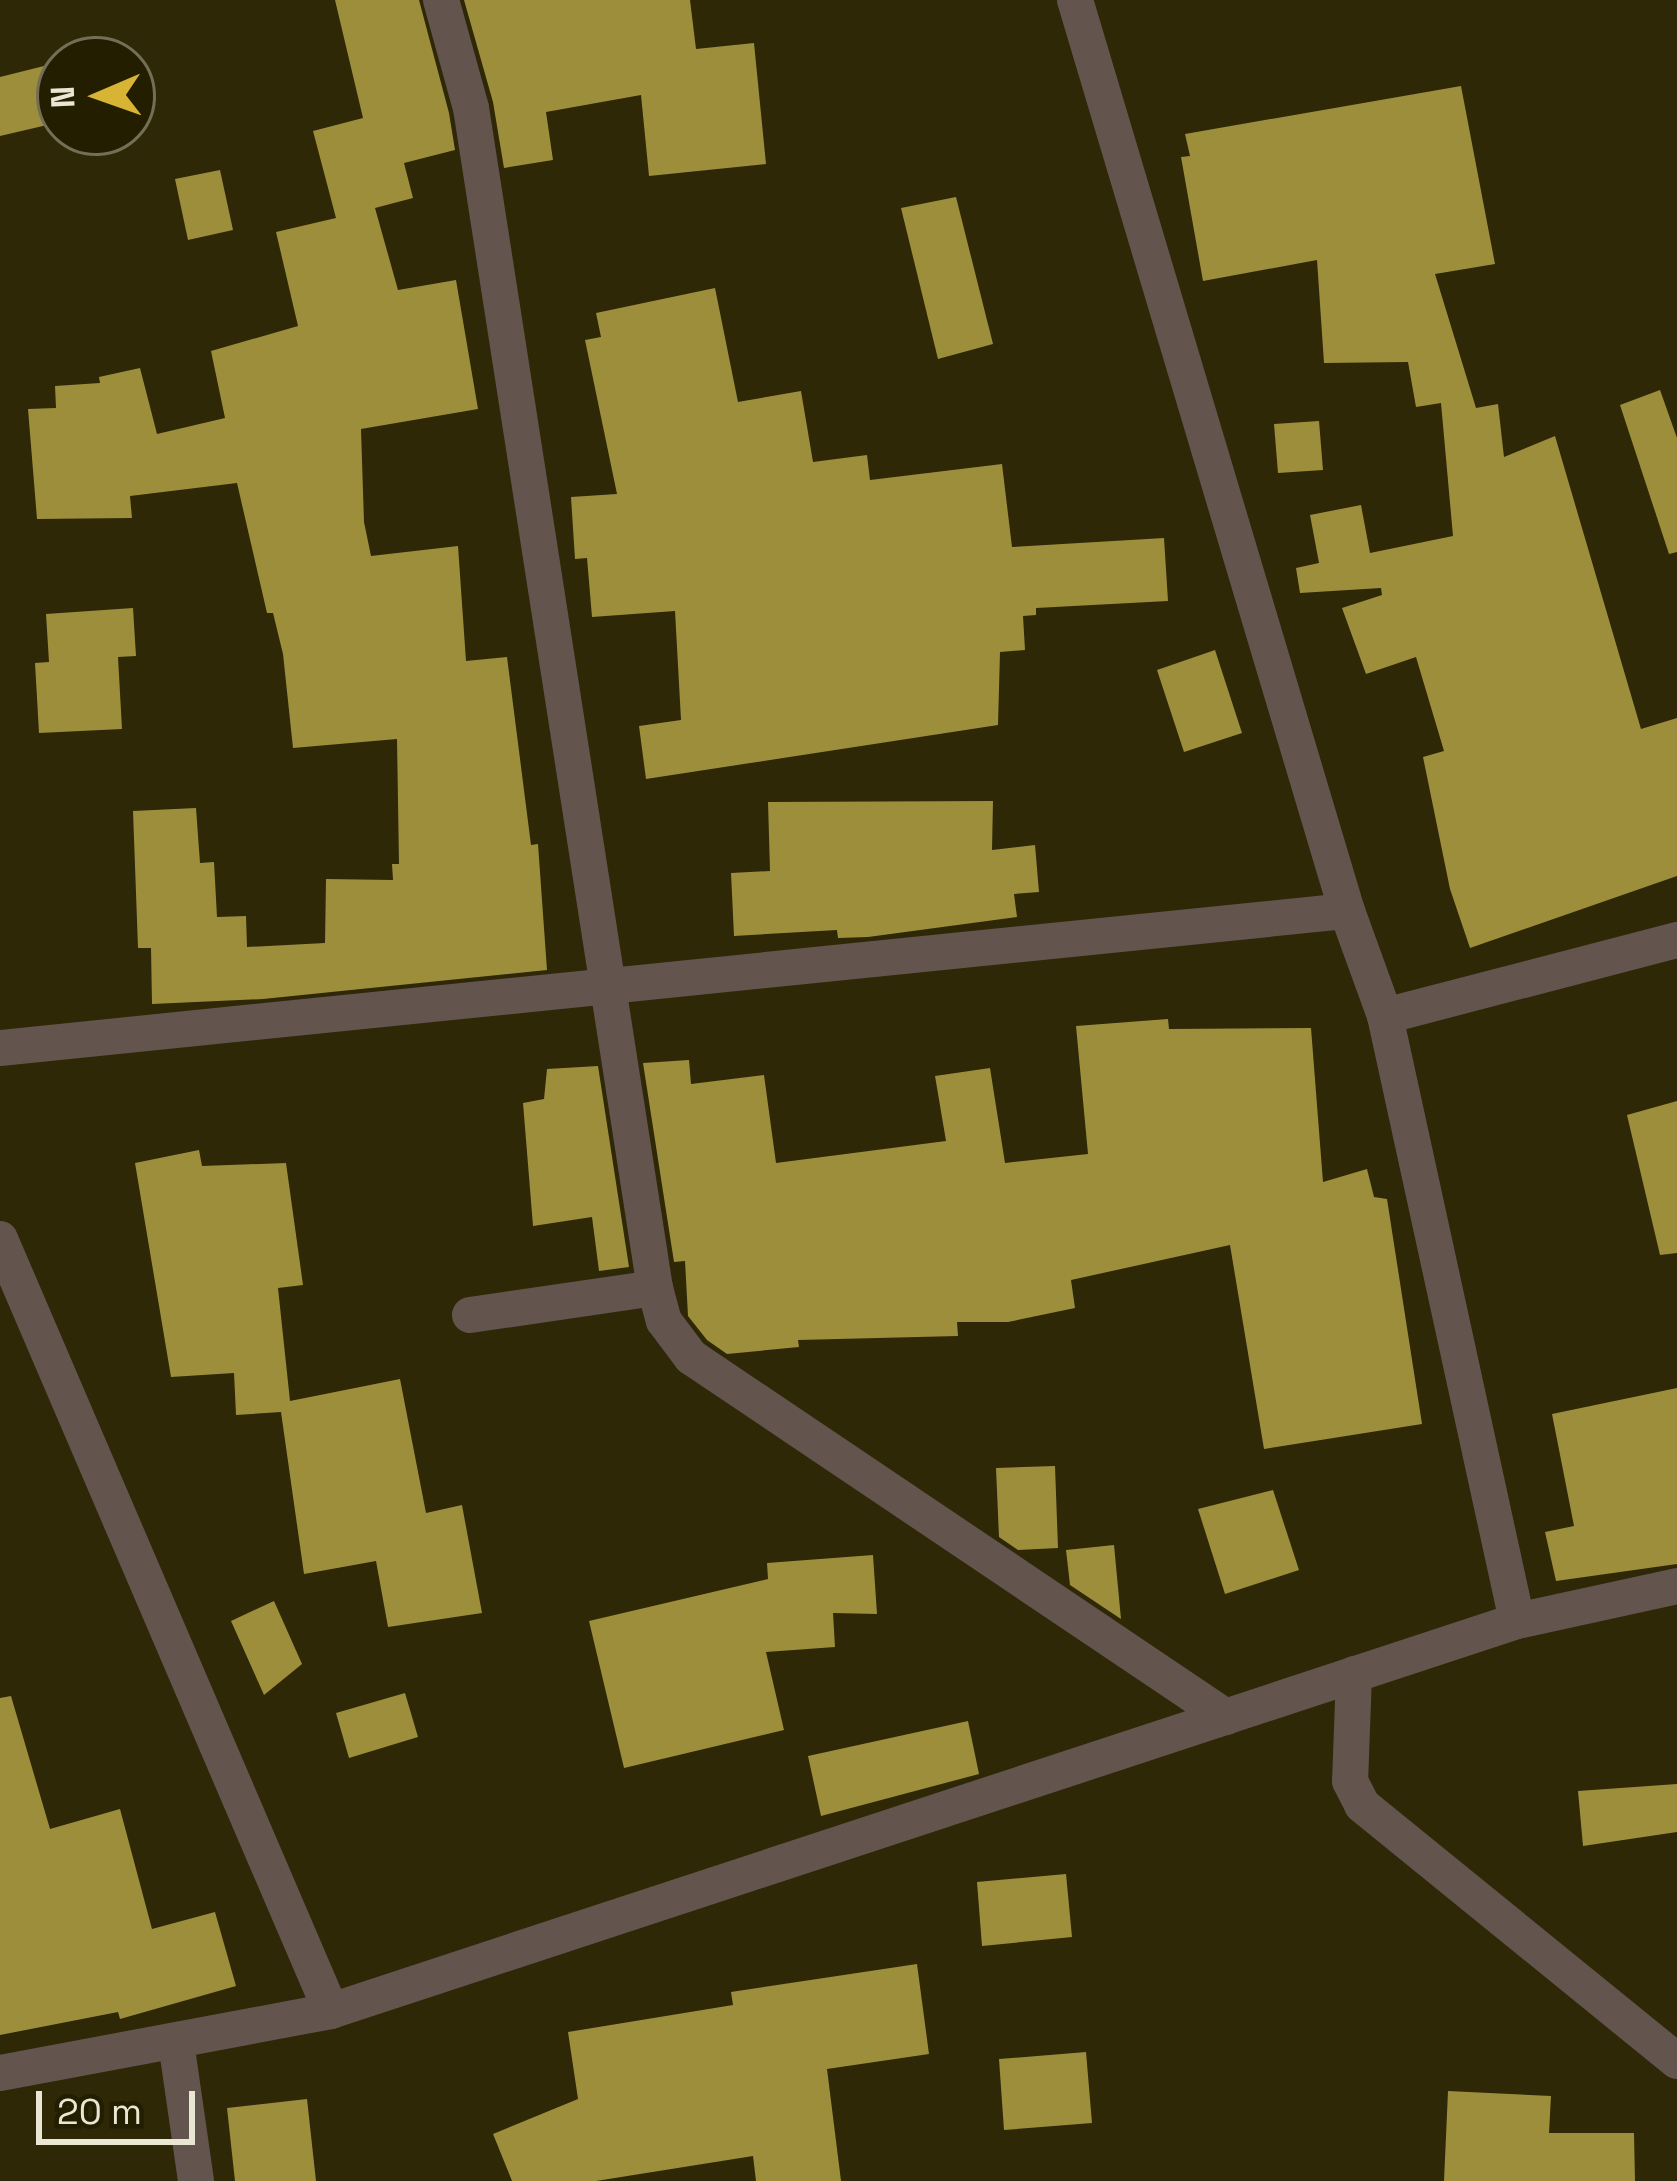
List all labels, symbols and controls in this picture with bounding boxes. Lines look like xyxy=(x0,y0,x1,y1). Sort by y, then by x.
north arrow xyxy=(36,36,156,156)
text: N xyxy=(42,85,84,109)
scale bar xyxy=(42,2067,201,2141)
text: 20 m xyxy=(57,2089,142,2135)

